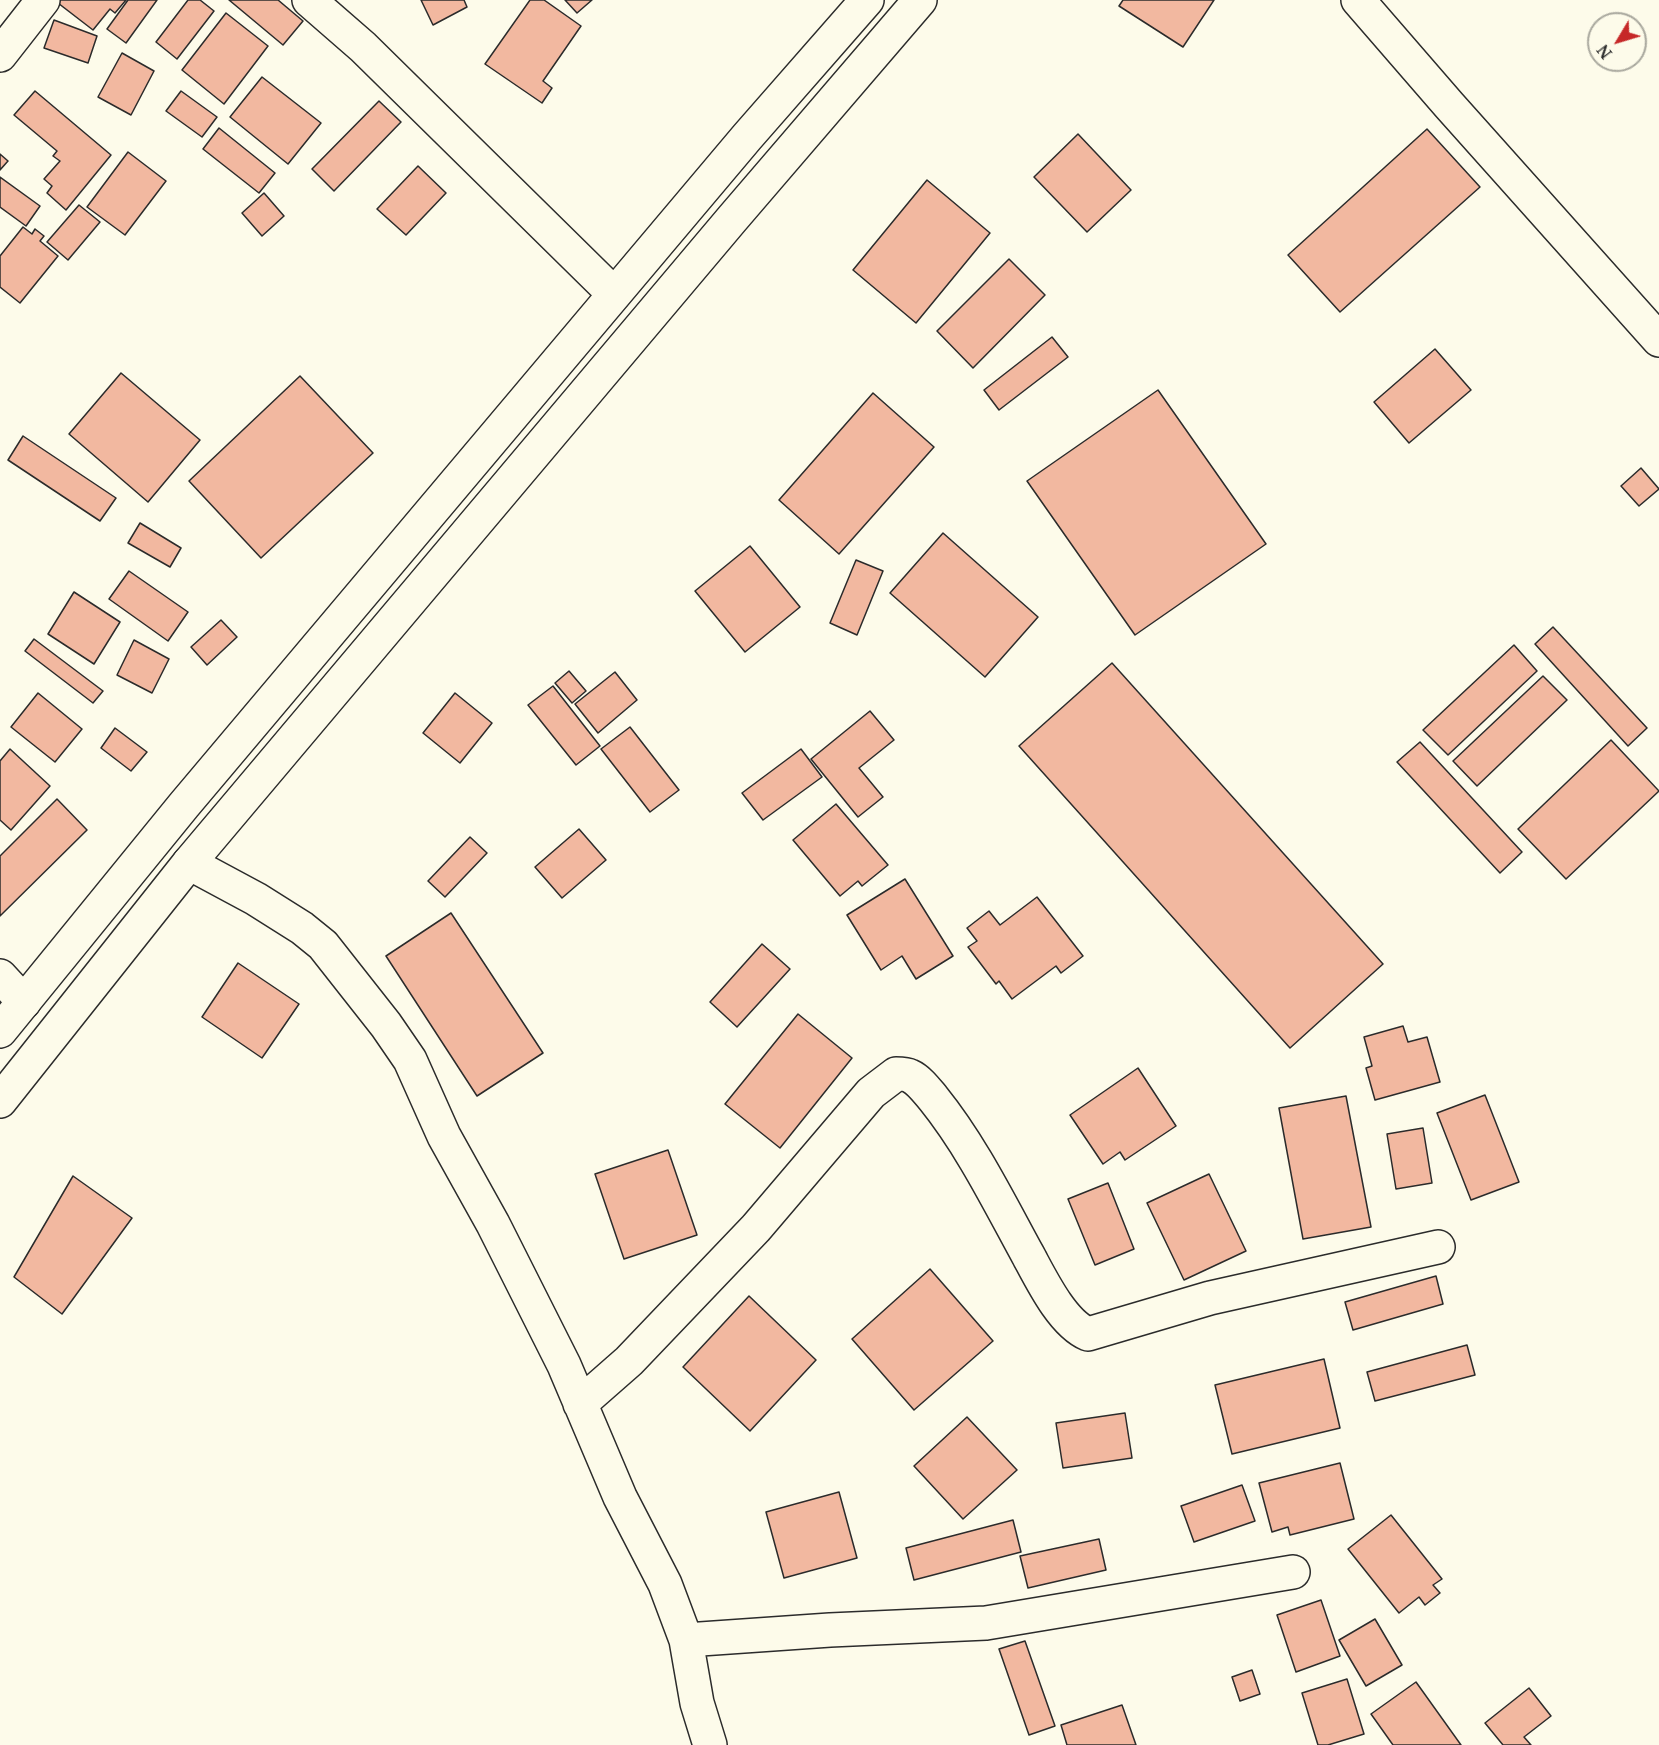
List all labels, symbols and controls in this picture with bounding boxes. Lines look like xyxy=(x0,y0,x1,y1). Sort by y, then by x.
north arrow xyxy=(1587,12,1647,72)
text: N xyxy=(1592,40,1617,64)

